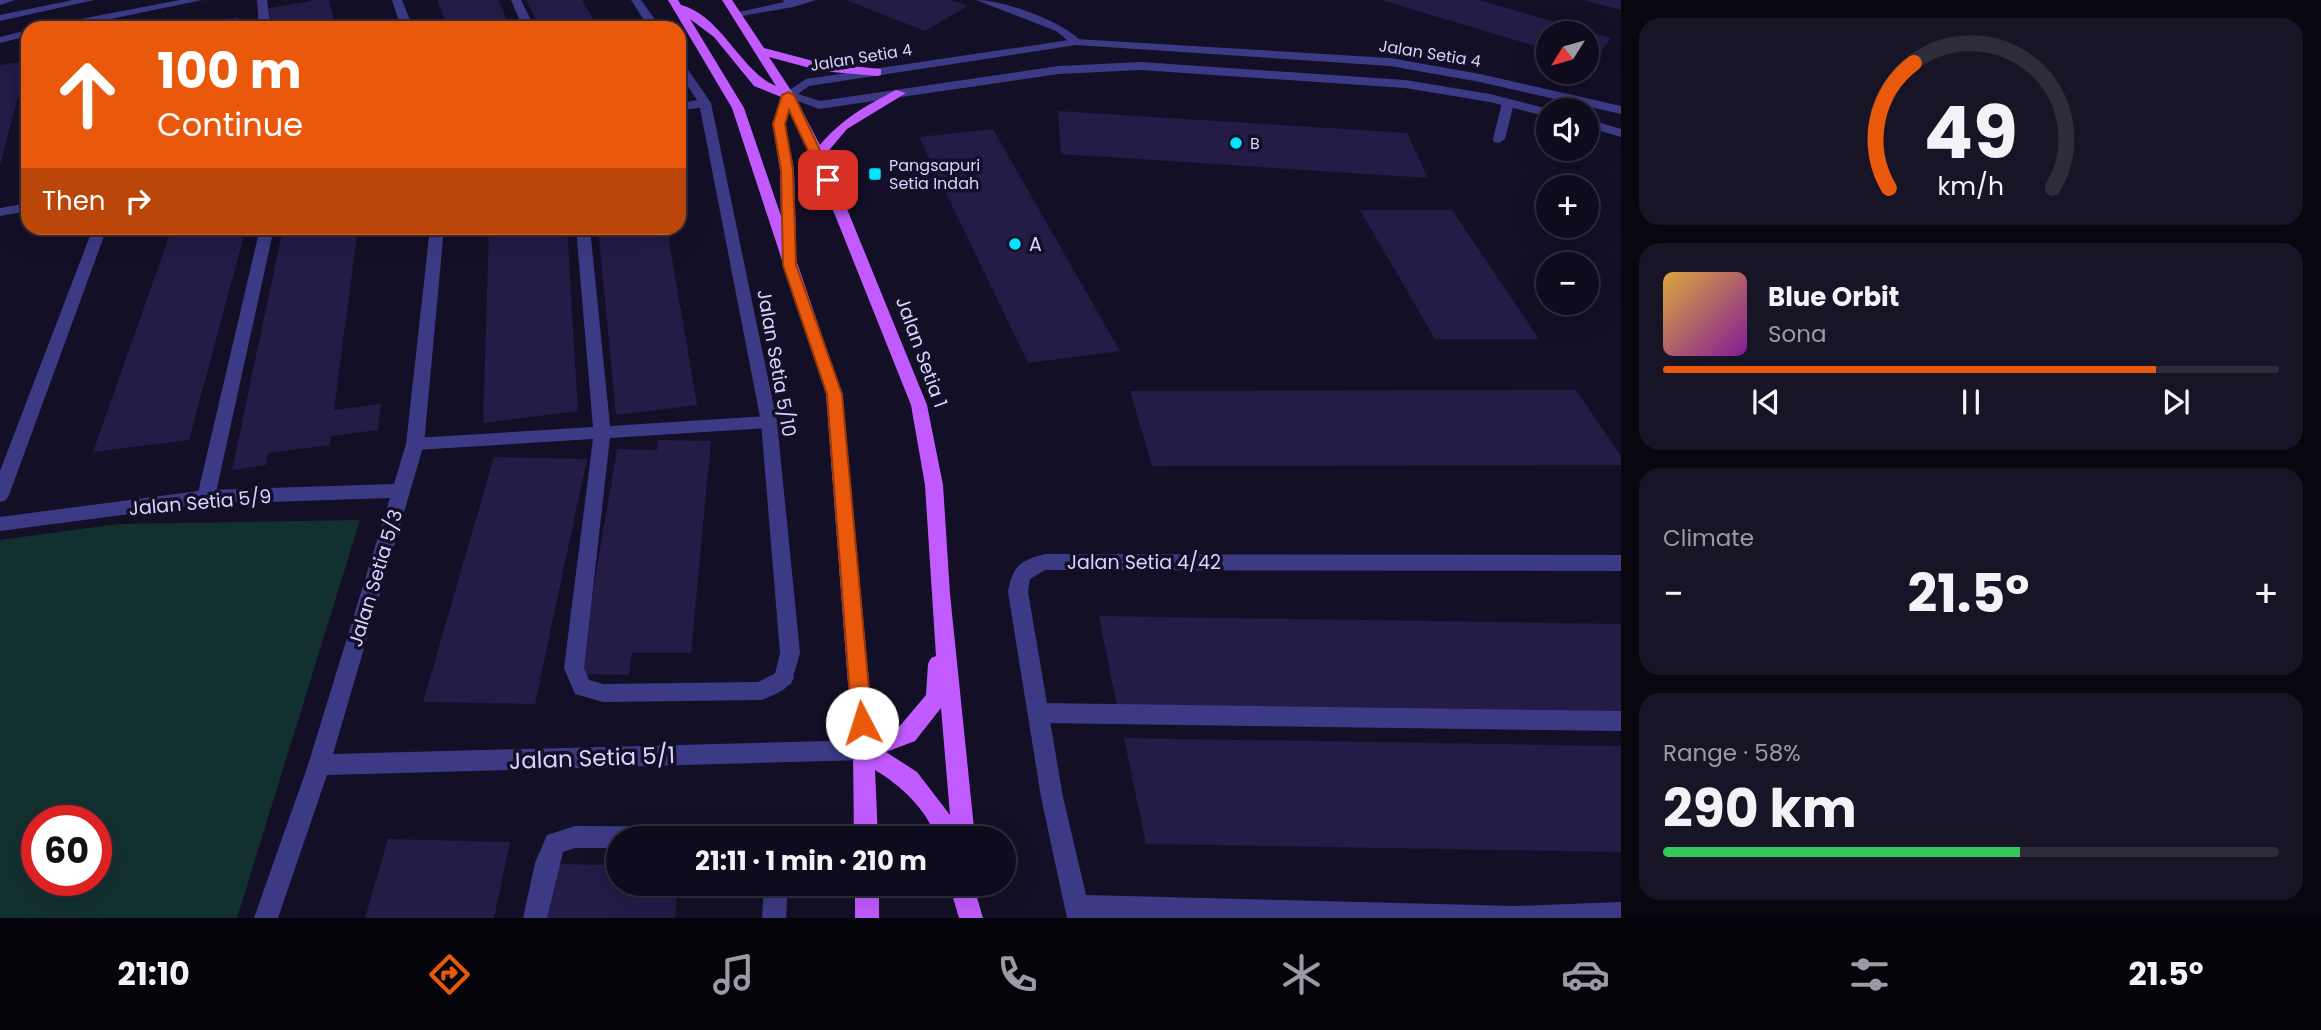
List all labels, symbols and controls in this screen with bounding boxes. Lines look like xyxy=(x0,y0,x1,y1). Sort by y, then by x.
north arrow xyxy=(1536,21,1600,84)
map controls xyxy=(1536,21,1599,315)
street label: Jalan Setia 4 xyxy=(1377,34,1482,73)
text: 100 m xyxy=(157,37,302,105)
street label: Jalan Setia 4 xyxy=(809,38,914,77)
icon: ahead xyxy=(42,49,133,140)
text: 49 xyxy=(1924,82,2018,183)
button: sound xyxy=(1536,98,1599,161)
text: Continue xyxy=(157,102,303,147)
place label: B xyxy=(1250,132,1260,155)
marker: B xyxy=(1228,135,1244,151)
pin xyxy=(798,150,858,210)
place label: Pangsapuri Setia Indah xyxy=(889,154,980,195)
icon: arrive xyxy=(809,161,847,199)
marker: Pangsapuri Setia Indah xyxy=(867,166,883,182)
text: km/h xyxy=(1938,168,2004,203)
button: + xyxy=(1536,175,1599,238)
icon: right xyxy=(119,182,157,220)
text: Then xyxy=(42,183,105,219)
place label: A xyxy=(1029,231,1042,258)
marker: A xyxy=(1007,236,1023,252)
button: − xyxy=(1536,252,1599,315)
text: Blue Orbit xyxy=(1768,279,1899,315)
street label: Jalan Setia 5/10 xyxy=(750,287,803,439)
street label: Jalan Setia 1 xyxy=(889,293,954,411)
text: Sona xyxy=(1768,318,1827,350)
icon: previous xyxy=(1747,383,1785,421)
icon: pause xyxy=(1952,383,1990,421)
icon: next xyxy=(2157,383,2195,421)
street label: Jalan Setia 5/9 xyxy=(128,483,272,522)
street label: Jalan Setia 5/3 xyxy=(342,506,409,650)
text: Climate xyxy=(1663,522,1754,554)
street label: Jalan Setia 4/42 xyxy=(1067,549,1221,576)
text: 21.5° xyxy=(1908,557,2029,630)
text: − xyxy=(1663,567,1684,620)
text: + xyxy=(2253,567,2279,620)
position arrow xyxy=(825,686,899,760)
text: Range · 58% xyxy=(1663,737,1801,769)
street label: Jalan Setia 5/1 xyxy=(508,739,676,777)
text: 290 km xyxy=(1663,772,1857,845)
speed limit sign: 60 xyxy=(21,805,112,896)
text: 21:11 · 1 min · 210 m xyxy=(695,843,927,879)
icon: directions xyxy=(425,950,474,999)
icon: music xyxy=(709,950,758,999)
icon: phone xyxy=(993,950,1042,999)
icon: climate xyxy=(1277,950,1326,999)
icon: car xyxy=(1561,950,1610,999)
icon: filters xyxy=(1845,950,1894,999)
text: 21:10 xyxy=(117,951,190,996)
text: 21.5° xyxy=(2129,951,2204,996)

